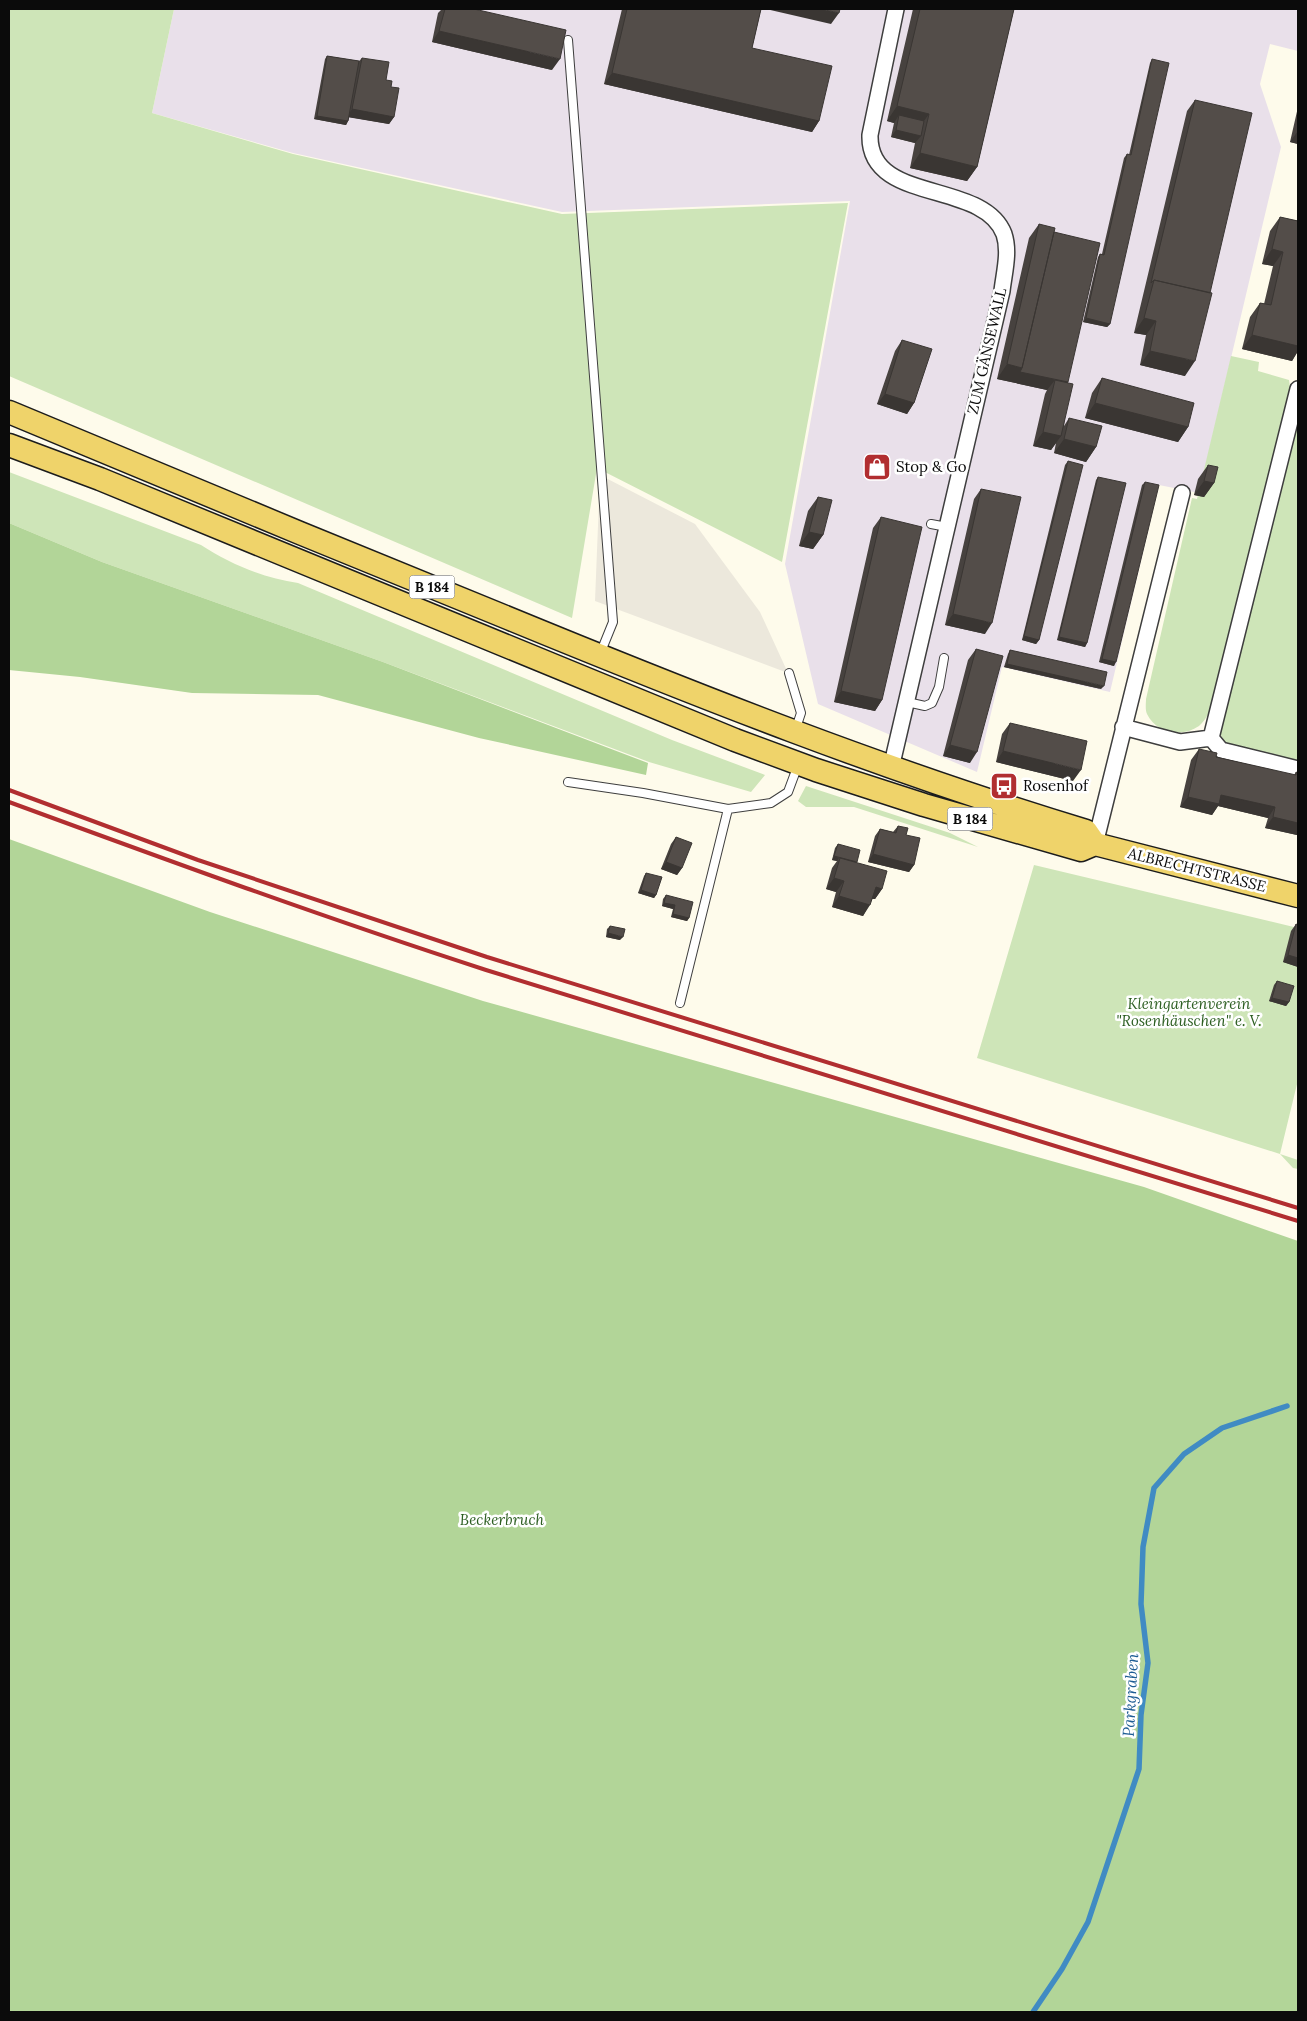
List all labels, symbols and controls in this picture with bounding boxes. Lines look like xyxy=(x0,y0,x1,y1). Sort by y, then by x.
street label: ZUM GÄNSEWALL xyxy=(963,285,1010,416)
shop icon: Stop & Go xyxy=(862,452,892,482)
place label: Stop & Go xyxy=(896,457,967,476)
road number: B 184 xyxy=(410,576,454,598)
bus stop icon: Rosenhof xyxy=(989,771,1019,801)
place label: Rosenhof xyxy=(1023,776,1089,795)
road number: B 184 xyxy=(948,808,992,831)
street label: ALBRECHTSTRASSE xyxy=(1125,843,1268,896)
park label: Kleingartenverein "Rosenhäuschen" e. V. xyxy=(1116,994,1262,1030)
park label: Beckerbruch xyxy=(460,1510,545,1529)
water label: Parkgraben xyxy=(1118,1653,1142,1737)

